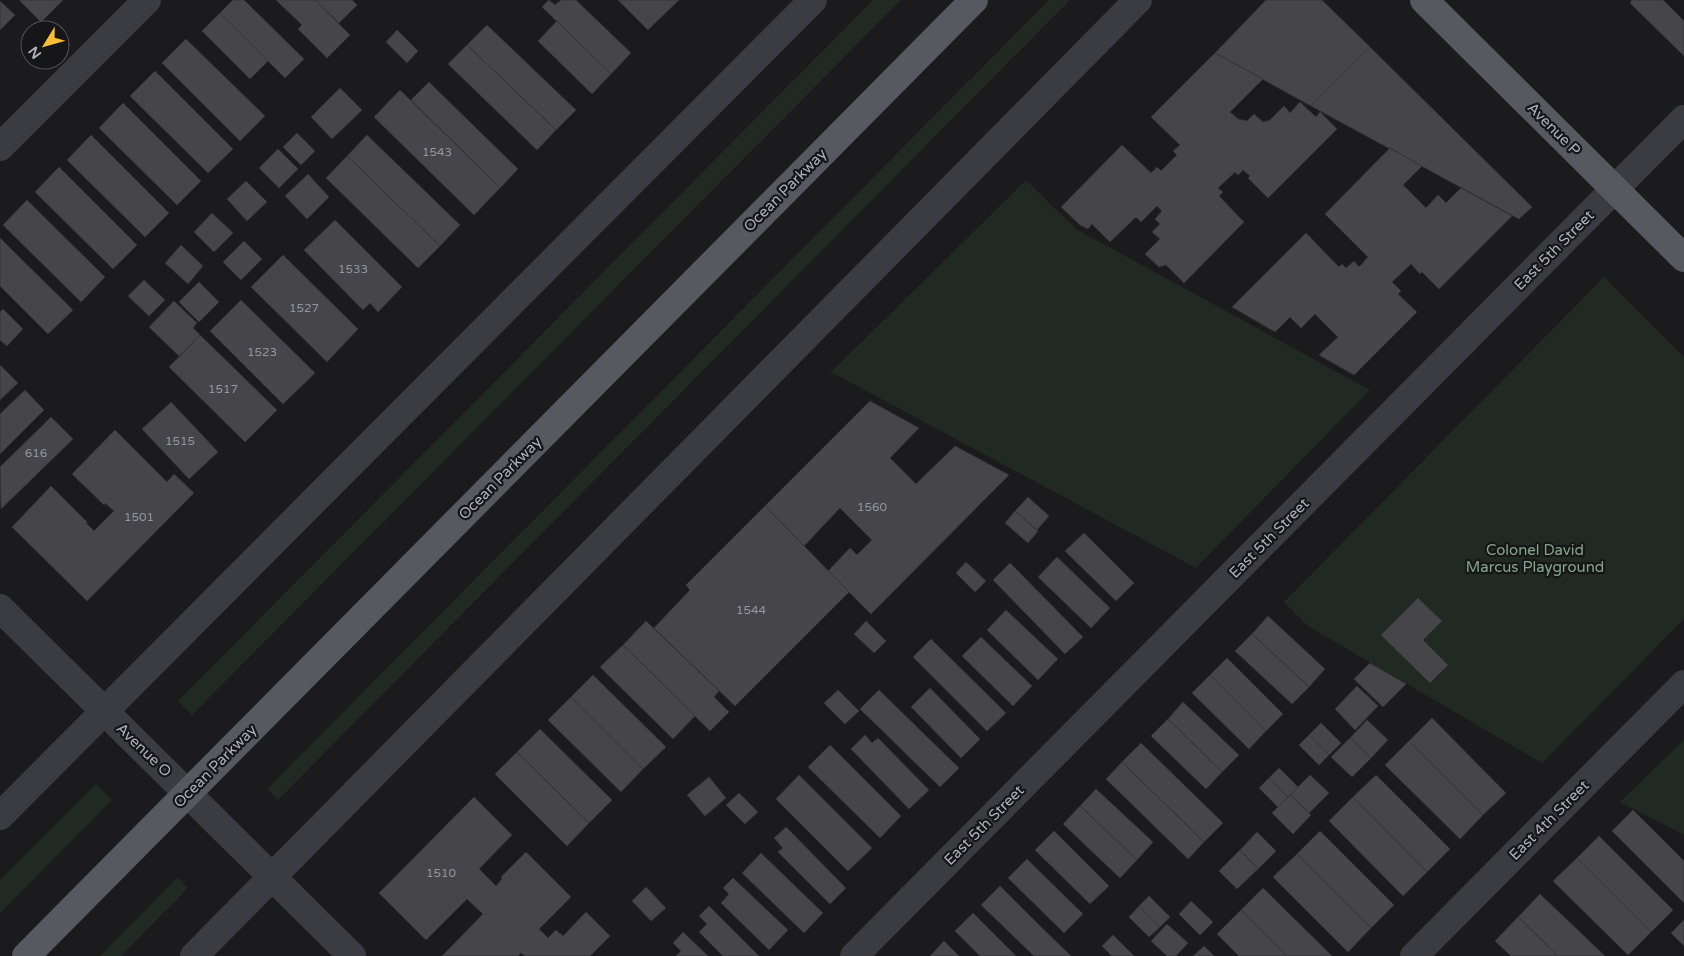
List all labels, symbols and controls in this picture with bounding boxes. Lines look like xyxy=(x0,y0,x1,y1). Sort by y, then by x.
north arrow xyxy=(20,20,70,70)
text: N xyxy=(25,43,45,62)
street label: Avenue P xyxy=(1524,99,1584,159)
house number: 1543 xyxy=(422,145,452,159)
street label: Ocean Parkway xyxy=(740,145,830,235)
street label: East 5th Street xyxy=(1510,206,1598,294)
house number: 1533 xyxy=(338,262,368,276)
house number: 1527 xyxy=(289,301,319,315)
house number: 1523 xyxy=(247,345,277,359)
house number: 1517 xyxy=(208,382,238,396)
street label: Ocean Parkway xyxy=(455,433,545,523)
house number: 1515 xyxy=(165,434,195,448)
house number: 616 xyxy=(25,446,47,460)
street label: East 5th Street xyxy=(1225,494,1313,582)
house number: 1560 xyxy=(857,500,888,514)
house number: 1501 xyxy=(124,510,154,524)
park label: Colonel David Marcus Playground xyxy=(1466,541,1604,576)
house number: 1544 xyxy=(736,603,767,617)
street label: Avenue O xyxy=(113,719,175,781)
street label: Ocean Parkway xyxy=(170,721,260,811)
street label: East 4th Street xyxy=(1505,776,1593,864)
street label: East 5th Street xyxy=(940,781,1028,869)
house number: 1510 xyxy=(426,866,457,880)

